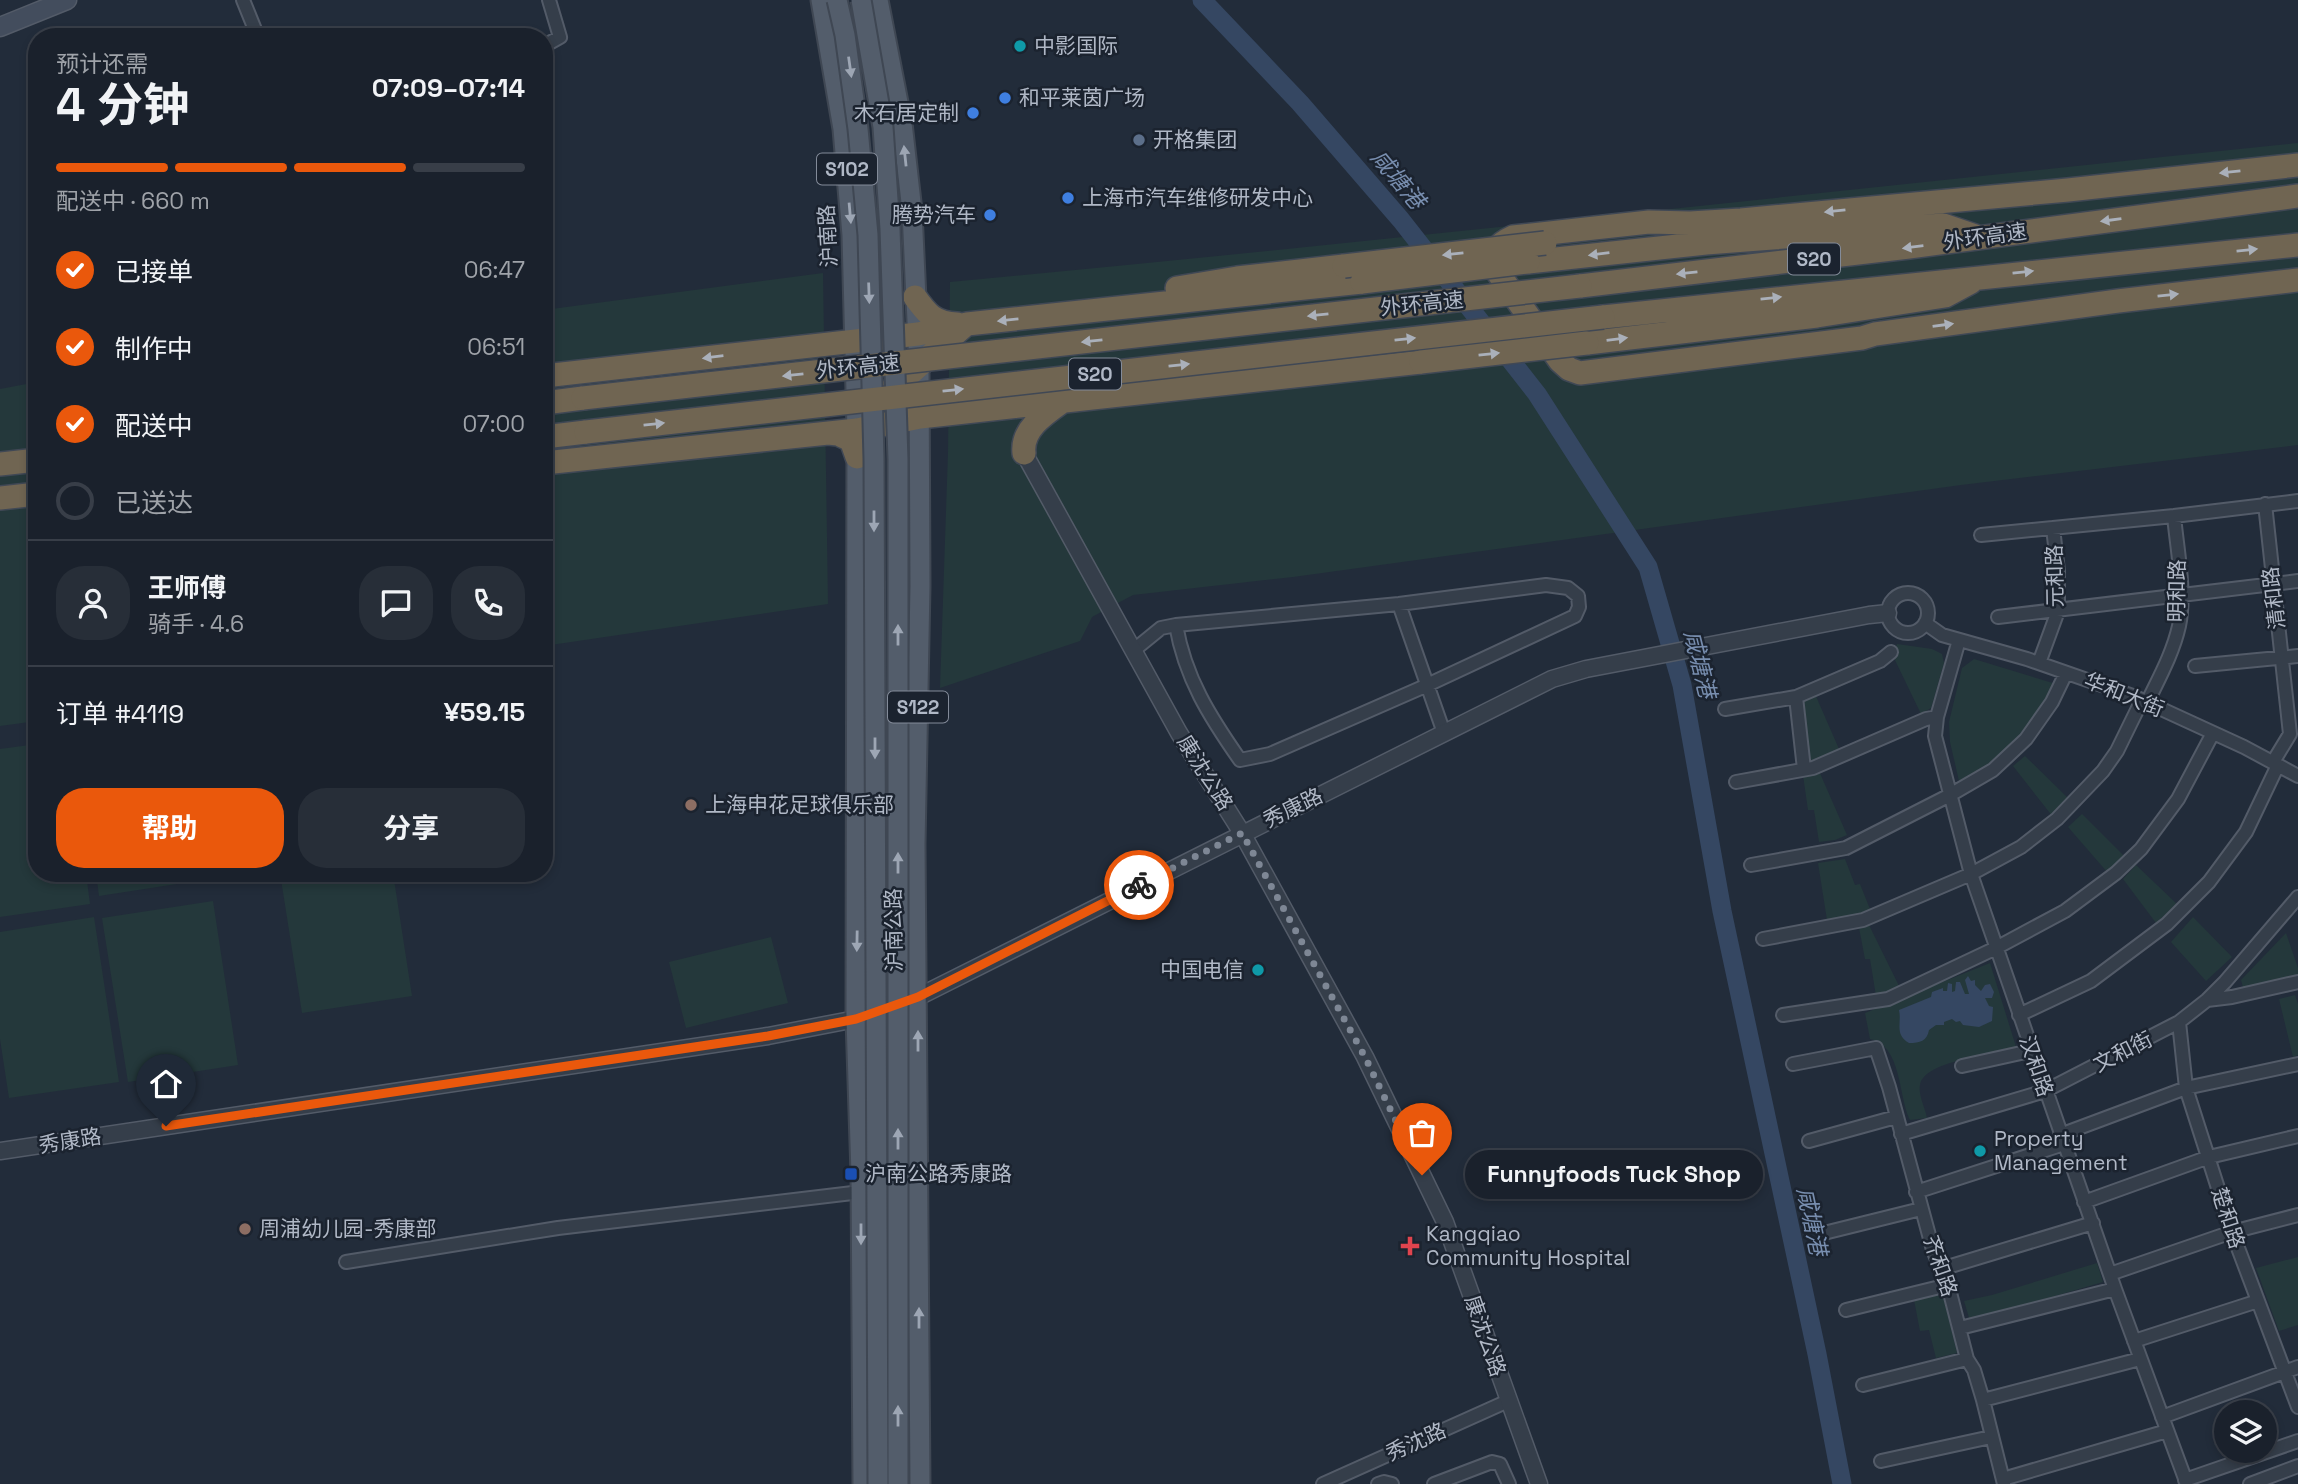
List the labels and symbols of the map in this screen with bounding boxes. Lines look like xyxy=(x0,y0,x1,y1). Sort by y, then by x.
place label: 中影国际 xyxy=(1034,32,1118,59)
marker: 中影国际 xyxy=(1012,38,1028,54)
one-way arrow xyxy=(844,56,855,78)
place label: 和平莱茵广场 xyxy=(1019,84,1145,111)
marker: 和平莱茵广场 xyxy=(997,90,1013,106)
place label: 木石居定制 xyxy=(854,99,959,126)
marker: 木石居定制 xyxy=(965,105,981,121)
place label: 开格集团 xyxy=(1153,126,1237,153)
marker: 开格集团 xyxy=(1131,132,1147,148)
water label: 咸塘港 xyxy=(1364,143,1434,217)
one-way arrow xyxy=(900,144,911,166)
road number: S102 xyxy=(817,154,877,184)
one-way arrow xyxy=(2219,167,2241,178)
place label: 上海市汽车维修研发中心 xyxy=(1082,184,1313,211)
marker: 上海市汽车维修研发中心 xyxy=(1060,190,1076,206)
place label: 腾势汽车 xyxy=(892,201,976,228)
one-way arrow xyxy=(845,202,856,224)
street label: 沪南路 xyxy=(812,204,843,268)
one-way arrow xyxy=(1824,205,1846,216)
marker: 腾势汽车 xyxy=(982,207,998,223)
one-way arrow xyxy=(2100,215,2122,226)
street label: 外环高速 xyxy=(1941,217,2028,256)
one-way arrow xyxy=(1902,241,1924,252)
road number: S20 xyxy=(1788,244,1840,274)
one-way arrow xyxy=(2236,245,2258,256)
one-way arrow xyxy=(1442,248,1464,259)
one-way arrow xyxy=(1588,249,1610,260)
one-way arrow xyxy=(2013,267,2035,278)
one-way arrow xyxy=(1676,268,1698,279)
one-way arrow xyxy=(864,283,875,305)
street label: 外环高速 xyxy=(1379,286,1465,321)
one-way arrow xyxy=(2158,289,2180,300)
one-way arrow xyxy=(1760,292,1782,303)
one-way arrow xyxy=(1307,310,1329,321)
one-way arrow xyxy=(997,315,1019,326)
one-way arrow xyxy=(1932,320,1954,331)
one-way arrow xyxy=(1395,334,1417,345)
one-way arrow xyxy=(1606,334,1628,345)
one-way arrow xyxy=(1081,335,1103,346)
one-way arrow xyxy=(1478,348,1500,359)
street label: 外环高速 xyxy=(815,349,901,384)
one-way arrow xyxy=(702,352,724,363)
road number: S20 xyxy=(1069,358,1121,390)
one-way arrow xyxy=(1169,359,1191,370)
one-way arrow xyxy=(781,369,803,380)
one-way arrow xyxy=(943,385,965,396)
one-way arrow xyxy=(643,418,665,429)
one-way arrow xyxy=(868,510,880,532)
street label: 元和路 xyxy=(2040,544,2069,608)
street label: 明和路 xyxy=(2162,559,2191,623)
street label: 清和路 xyxy=(2256,565,2291,631)
one-way arrow xyxy=(892,624,904,646)
water label: 咸塘港 xyxy=(1677,627,1724,704)
street label: 华和大街 xyxy=(2080,666,2168,723)
road number: S122 xyxy=(888,692,948,722)
street label: 康沈公路 xyxy=(1172,730,1239,816)
one-way arrow xyxy=(869,738,881,760)
street label: 秀康路 xyxy=(1259,782,1327,833)
place label: 上海申花足球俱乐部 xyxy=(705,791,894,818)
marker: 上海申花足球俱乐部 xyxy=(683,797,699,813)
courier xyxy=(1104,850,1174,920)
one-way arrow xyxy=(892,852,904,874)
street label: 沪南公路 xyxy=(879,888,908,972)
one-way arrow xyxy=(851,931,863,953)
place label: 中国电信 xyxy=(1160,956,1244,983)
marker: 中国电信 xyxy=(1250,962,1266,978)
street label: 文和街 xyxy=(2089,1025,2157,1078)
one-way arrow xyxy=(912,1030,924,1052)
street label: 汉和路 xyxy=(2013,1032,2059,1100)
pin xyxy=(136,1054,196,1126)
pin xyxy=(1392,1103,1452,1175)
street label: 秀康路 xyxy=(37,1122,103,1159)
place label: Property Management xyxy=(1994,1125,2128,1176)
one-way arrow xyxy=(892,1128,904,1150)
marker: Property Management xyxy=(1972,1143,1988,1159)
callout: Funnyfoods Tuck Shop xyxy=(1464,1150,1762,1200)
place label: 沪南公路秀康路 xyxy=(865,1160,1012,1187)
marker: 沪南公路秀康路 xyxy=(843,1166,859,1182)
water label: 咸塘港 xyxy=(1790,1184,1834,1261)
street label: 楚和路 xyxy=(2206,1184,2251,1252)
place label: 周浦幼儿园-秀康部 xyxy=(259,1215,437,1242)
place label: Kangqiao Community Hospital xyxy=(1426,1220,1631,1271)
marker: 周浦幼儿园-秀康部 xyxy=(237,1221,253,1237)
one-way arrow xyxy=(855,1224,867,1246)
street label: 齐和路 xyxy=(1917,1232,1963,1300)
marker: Kangqiao Community Hospital xyxy=(1400,1236,1420,1256)
street label: 康沈公路 xyxy=(1459,1292,1512,1380)
one-way arrow xyxy=(913,1307,925,1329)
one-way arrow xyxy=(892,1405,904,1427)
street label: 秀沈路 xyxy=(1382,1416,1450,1467)

